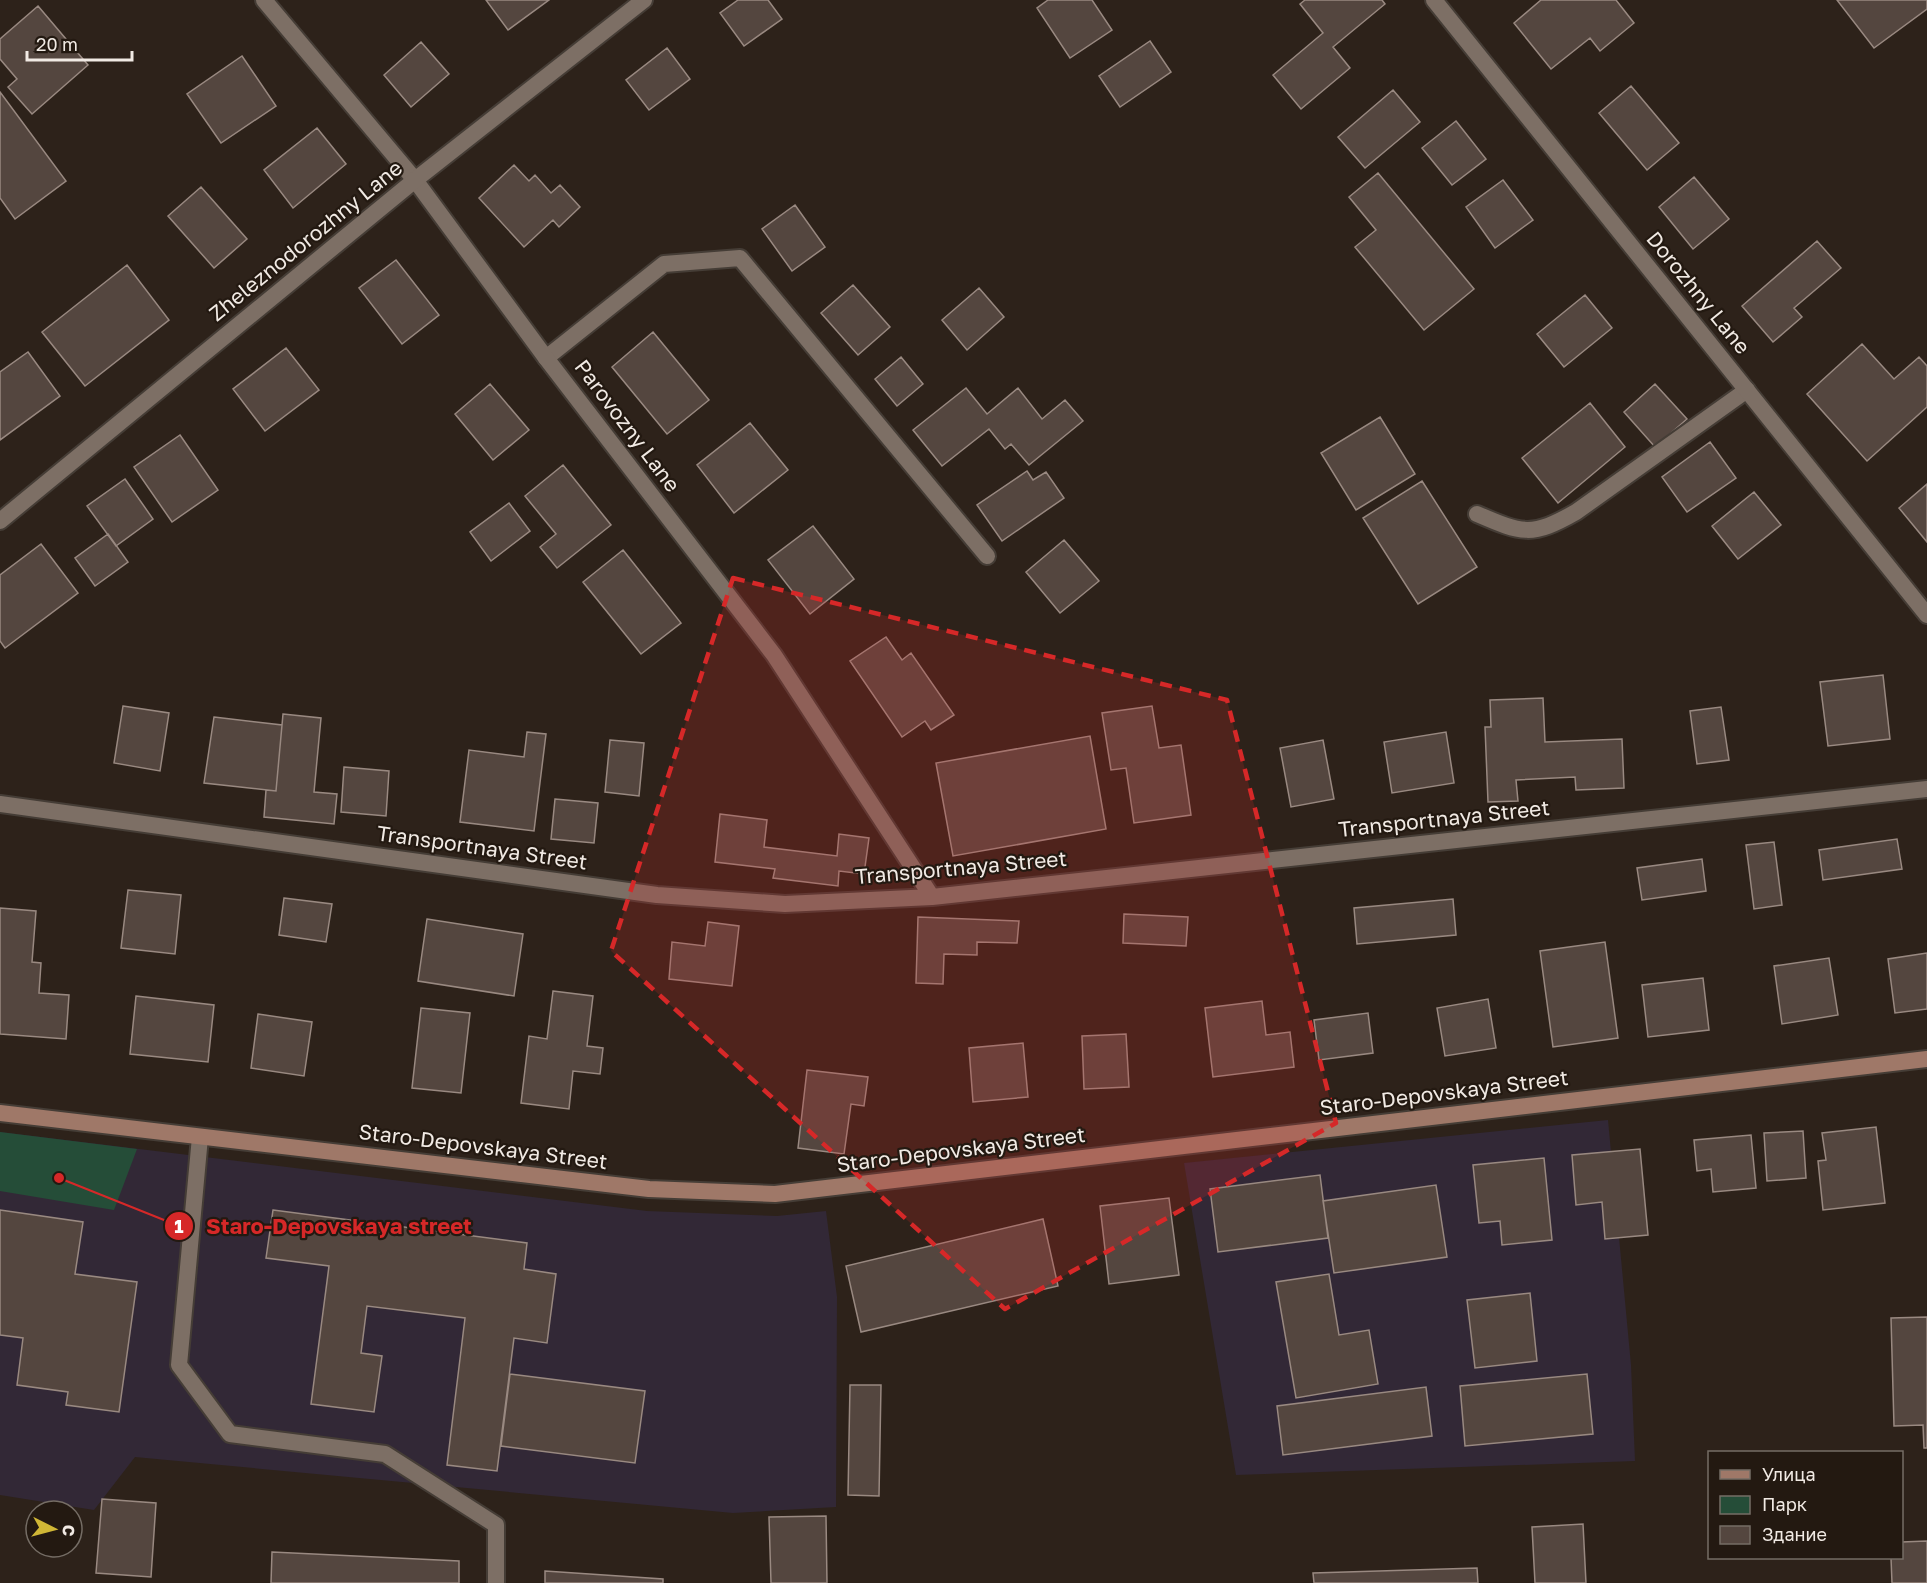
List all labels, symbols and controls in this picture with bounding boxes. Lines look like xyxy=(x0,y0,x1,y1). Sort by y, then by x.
scale bar xyxy=(27,24,132,62)
text: 20 m xyxy=(36,33,78,55)
street label: Zheleznodorozhny Lane xyxy=(204,154,407,326)
street label: Dorozhny Lane xyxy=(1641,226,1756,359)
street label: Parovozny Lane xyxy=(570,354,686,497)
street label: Transportnaya Street xyxy=(1337,794,1551,842)
street label: Transportnaya Street xyxy=(375,819,589,875)
street label: Transportnaya Street xyxy=(854,845,1068,889)
street label: Staro-Depovskaya Street xyxy=(1318,1064,1570,1120)
street label: Staro-Depovskaya Street xyxy=(357,1118,609,1174)
street label: Staro-Depovskaya Street xyxy=(835,1121,1087,1177)
callout: Staro-Depovskaya street xyxy=(164,1206,484,1246)
text: Staro-Depovskaya street xyxy=(206,1212,472,1239)
text: 1 xyxy=(174,1215,184,1237)
legend xyxy=(1708,1451,1903,1559)
text: Улица xyxy=(1762,1463,1816,1485)
text: Парк xyxy=(1762,1493,1807,1515)
north arrow xyxy=(24,1499,84,1559)
text: Здание xyxy=(1762,1523,1827,1545)
text: С xyxy=(58,1524,79,1537)

